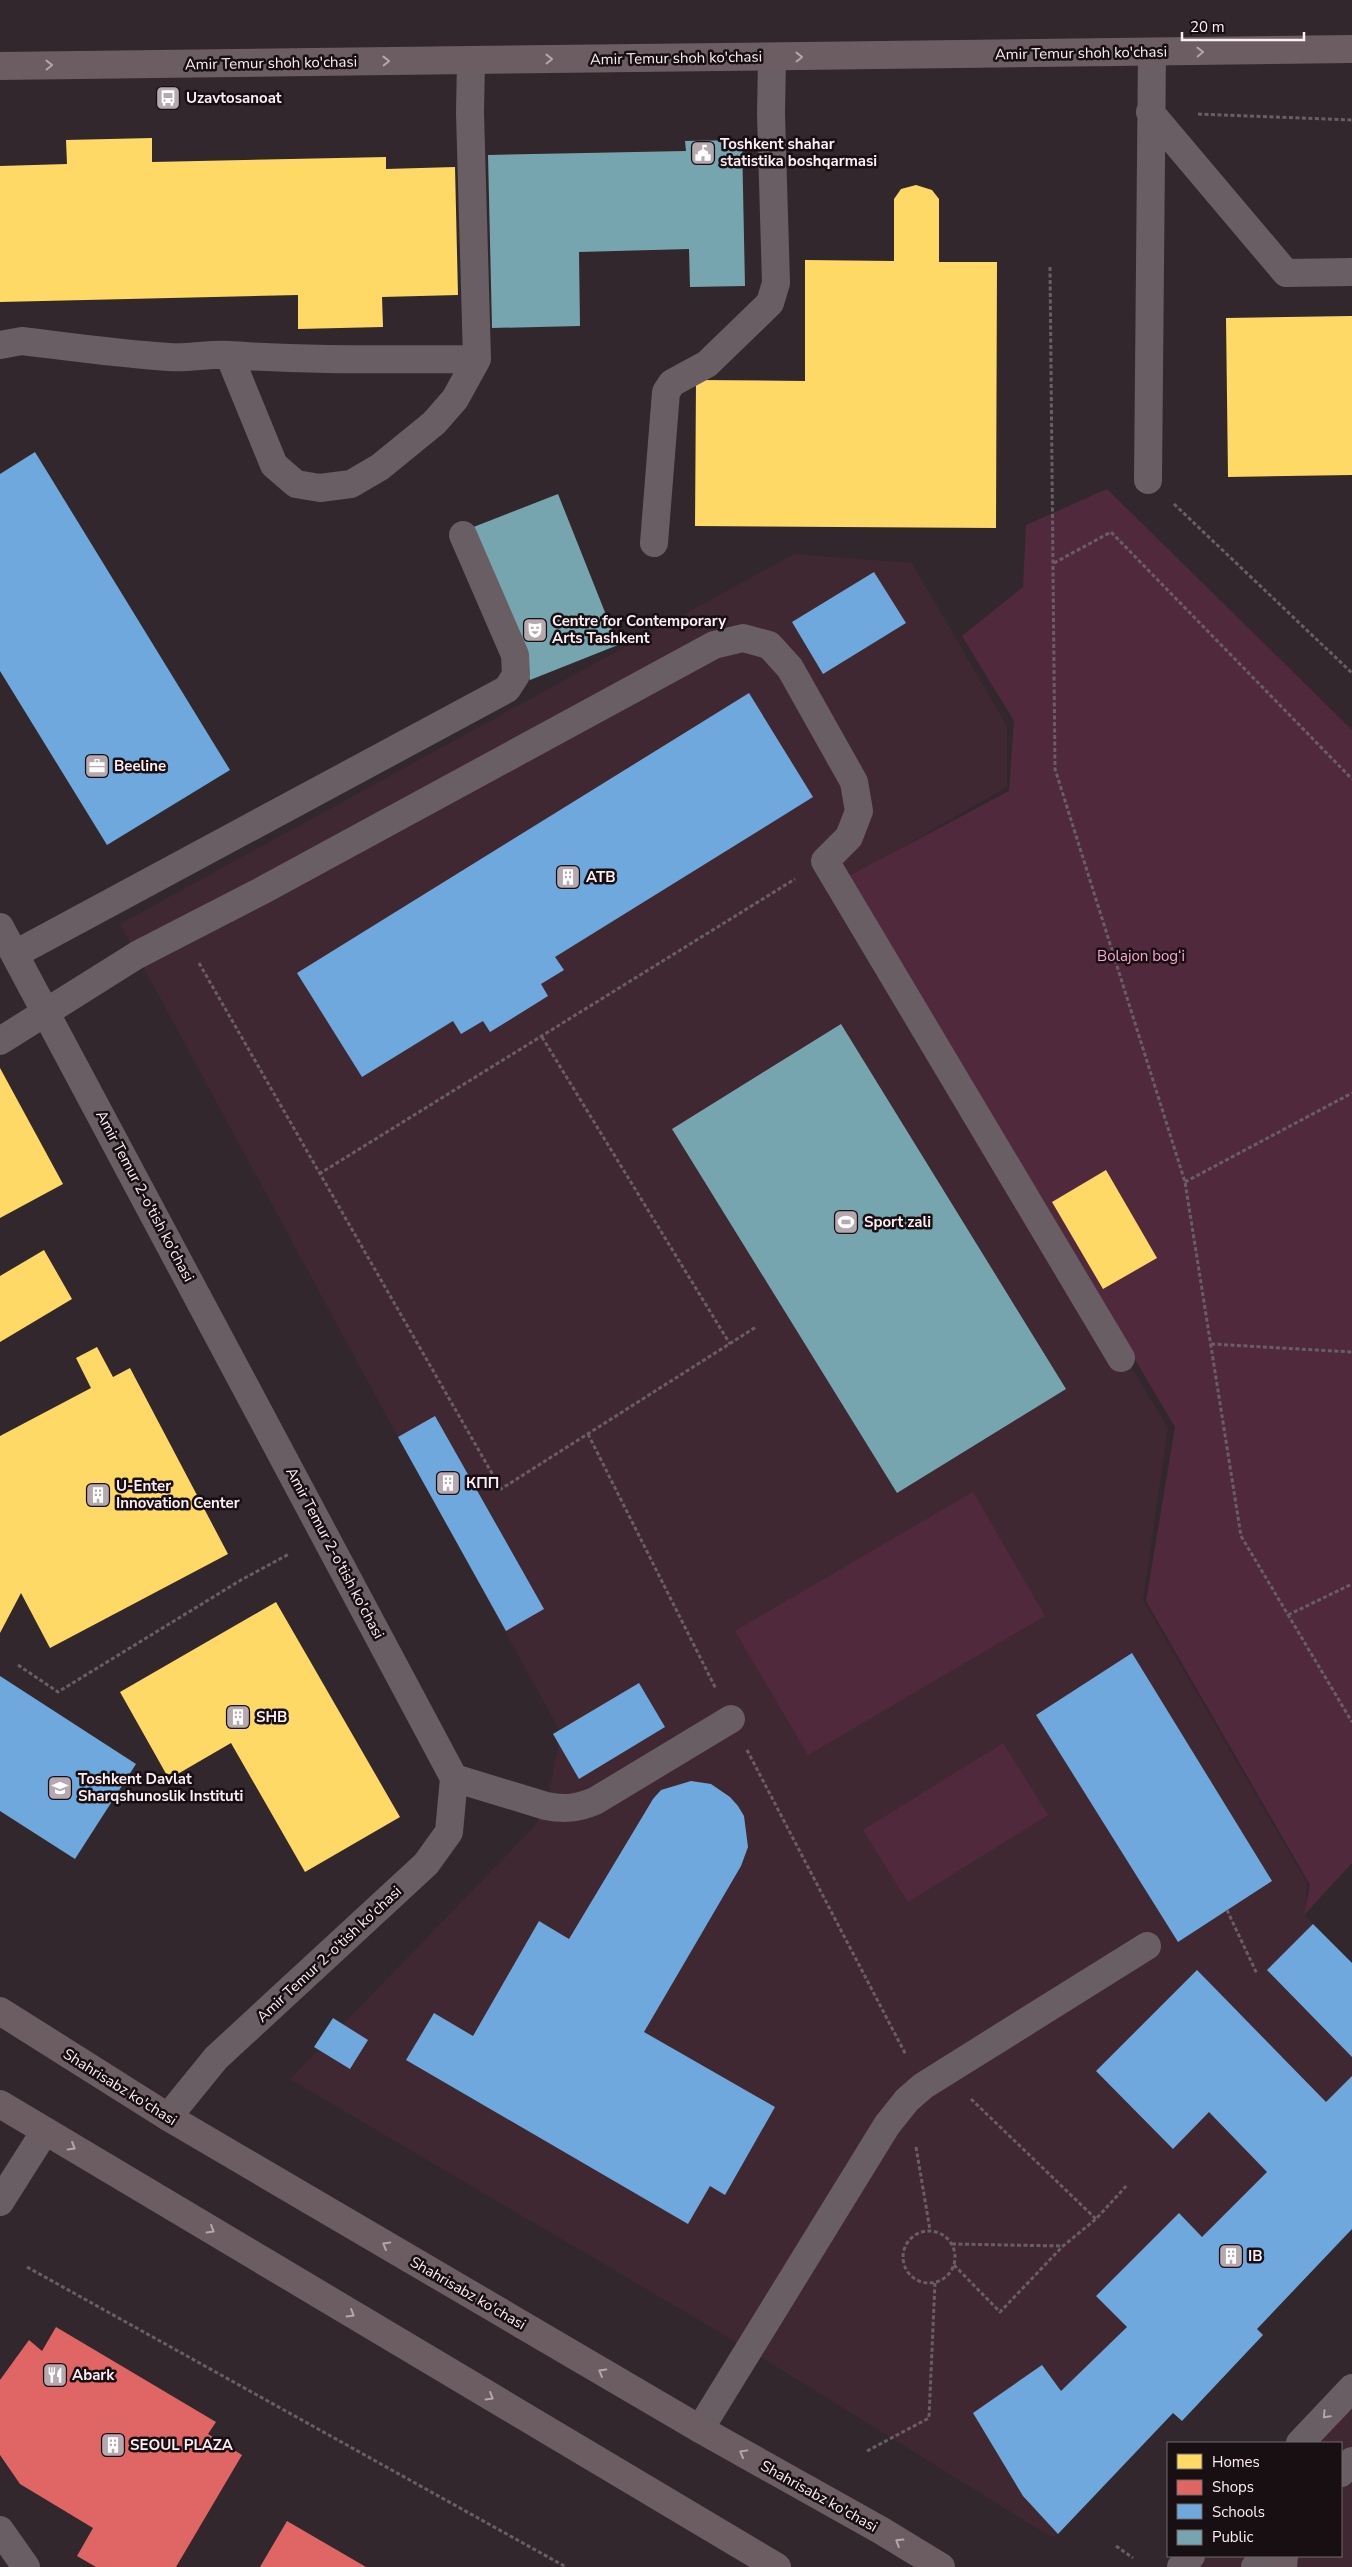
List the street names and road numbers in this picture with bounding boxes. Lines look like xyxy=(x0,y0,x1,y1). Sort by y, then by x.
street label: Amir Temur shoh ko'chasi xyxy=(995,41,1167,65)
street label: Amir Temur shoh ko'chasi xyxy=(590,46,762,70)
street label: Amir Temur shoh ko'chasi xyxy=(185,51,357,75)
street label: Amir Temur 2-o'tish ko'chasi xyxy=(91,1107,199,1285)
street label: Amir Temur 2-o'tish ko'chasi xyxy=(281,1464,389,1642)
street label: Amir Temur 2-o'tish ko'chasi xyxy=(252,1881,406,2027)
street label: Shahrisabz ko'chasi xyxy=(59,2044,181,2130)
street label: Shahrisabz ko'chasi xyxy=(406,2252,530,2334)
street label: Shahrisabz ko'chasi xyxy=(757,2456,881,2536)

